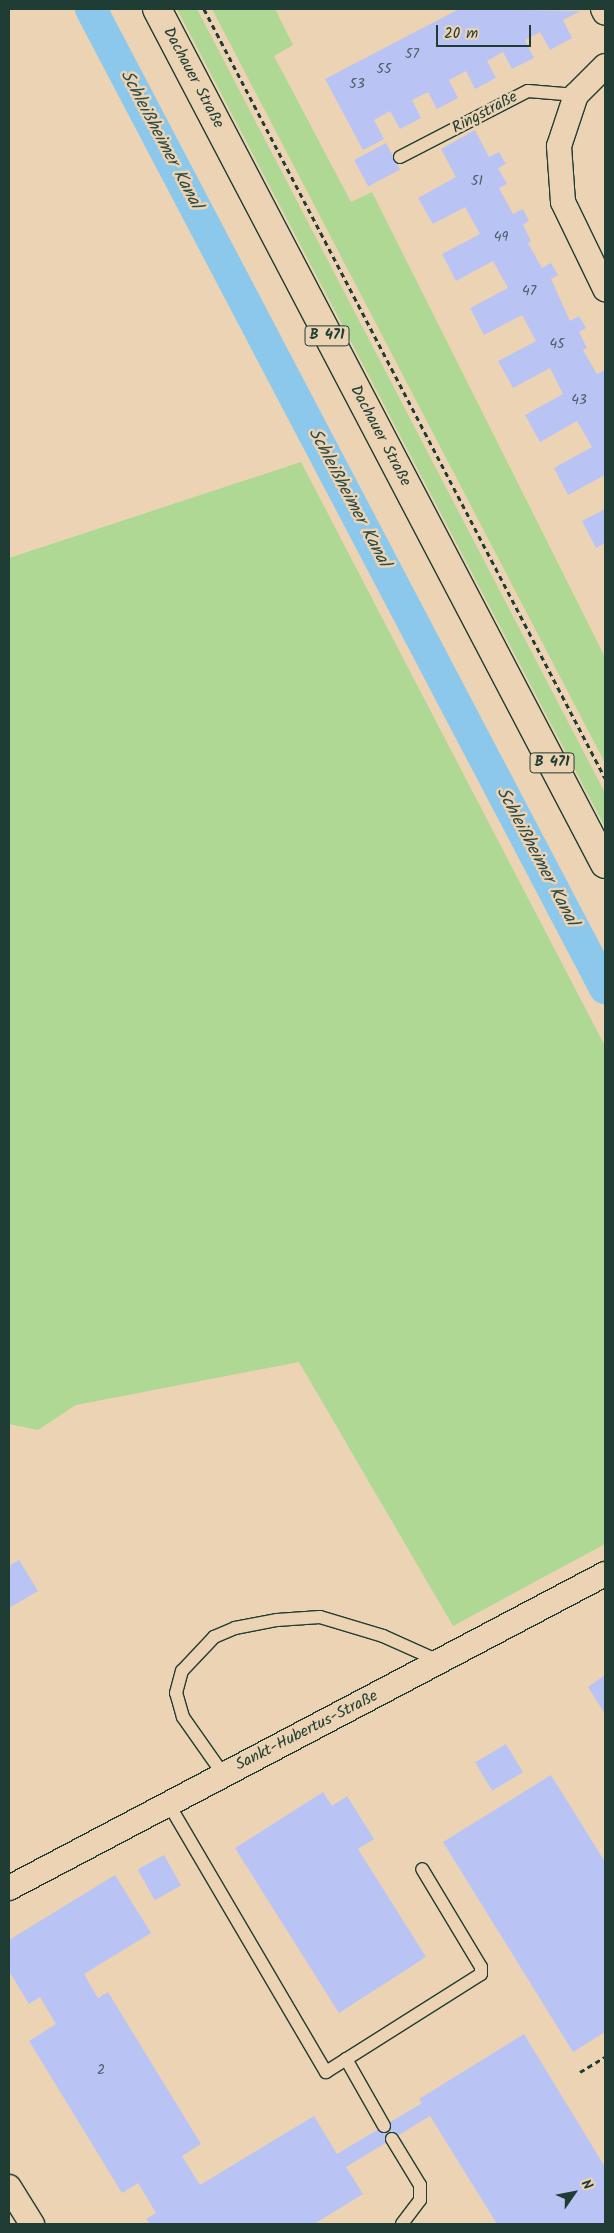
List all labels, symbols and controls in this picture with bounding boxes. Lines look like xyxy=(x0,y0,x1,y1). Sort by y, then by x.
scale bar xyxy=(439,15,534,47)
text: 20 m xyxy=(444,22,478,46)
street label: Dachauer Straße xyxy=(158,24,228,132)
house number: 57 xyxy=(405,46,419,62)
house number: 55 xyxy=(376,61,392,77)
water label: Schleißheimer Kanal xyxy=(114,67,206,213)
house number: 53 xyxy=(349,76,365,92)
street label: Ringstraße xyxy=(449,88,521,138)
house number: 51 xyxy=(471,173,483,189)
house number: 49 xyxy=(494,229,508,245)
house number: 47 xyxy=(522,283,536,299)
road number: B 471 xyxy=(304,324,350,348)
house number: 45 xyxy=(549,336,565,352)
street label: Dachauer Straße xyxy=(345,382,415,490)
house number: 43 xyxy=(571,392,587,408)
water label: Schleißheimer Kanal xyxy=(302,425,394,571)
road number: B 471 xyxy=(530,750,574,776)
water label: Schleißheimer Kanal xyxy=(490,784,582,930)
street label: Sankt-Hubertus-Straße xyxy=(233,1687,381,1775)
house number: 2 xyxy=(97,2062,105,2078)
north arrow xyxy=(549,2168,599,2218)
text: N xyxy=(575,2175,598,2195)

